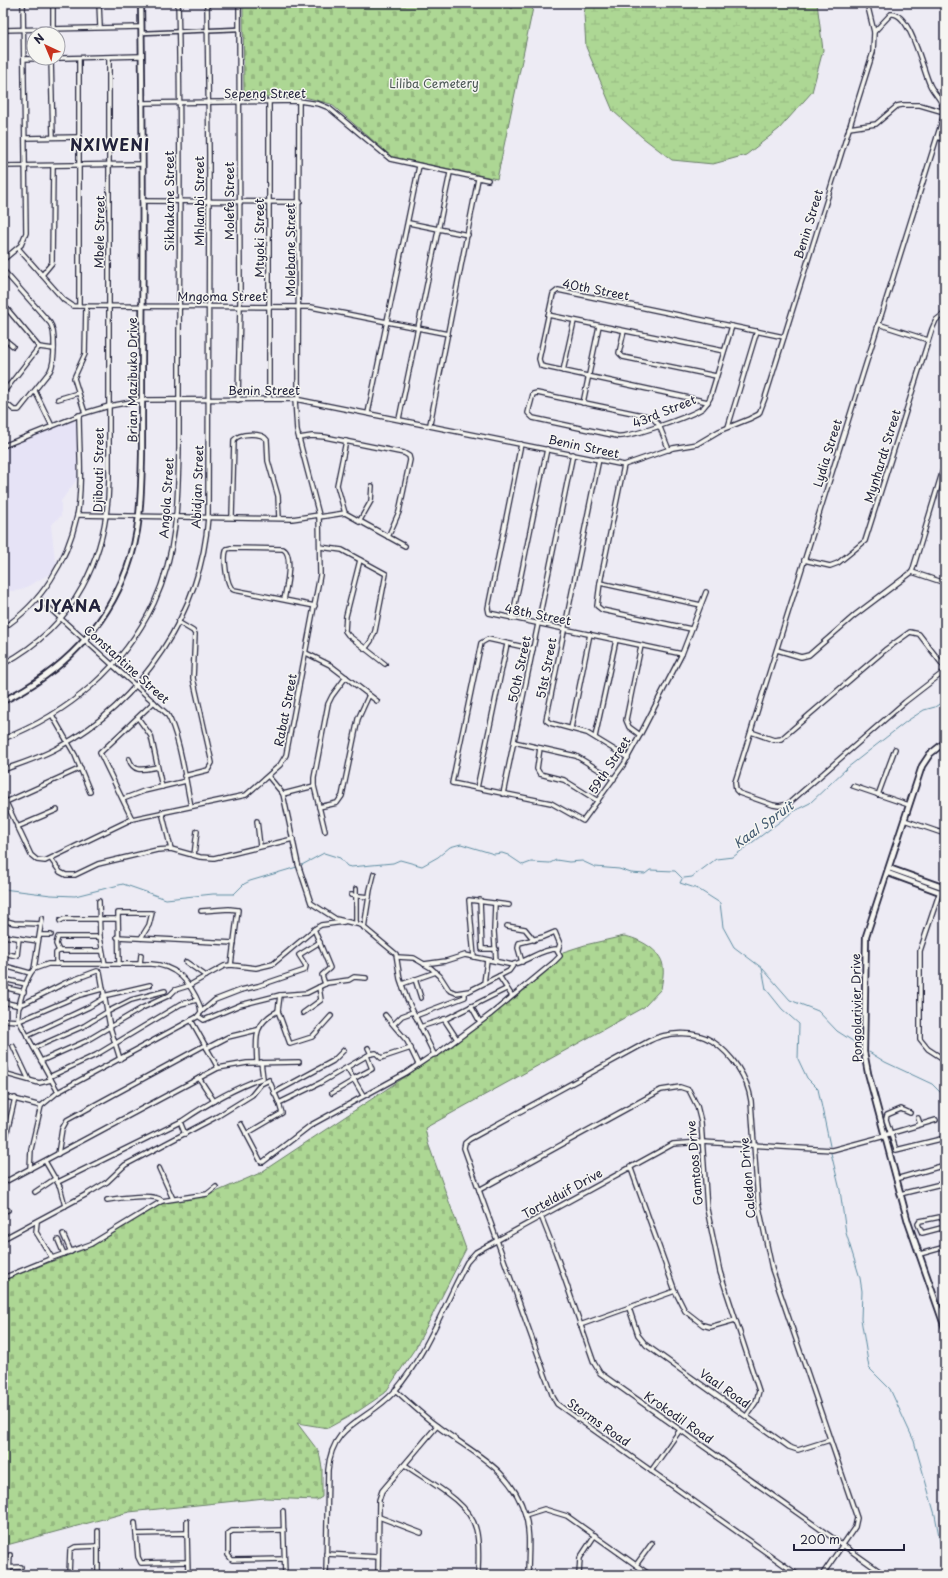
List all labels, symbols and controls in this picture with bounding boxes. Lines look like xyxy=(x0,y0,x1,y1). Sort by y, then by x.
north arrow xyxy=(26,26,66,66)
text: N xyxy=(30,29,48,48)
park label: Liliba Cemetery xyxy=(389,74,479,92)
street label: Sepeng Street xyxy=(224,84,306,102)
district label: NXIWENI xyxy=(70,132,150,156)
street label: Sikhakane Street xyxy=(160,151,178,251)
street label: Mhlambi Street xyxy=(190,156,208,246)
street label: Molefe Street xyxy=(220,162,238,240)
street label: Benin Street xyxy=(789,187,827,261)
street label: Mbele Street xyxy=(89,195,109,269)
street label: Mtyoki Street xyxy=(250,198,268,278)
street label: Molebane Street xyxy=(281,203,299,297)
street label: 40th Street xyxy=(561,274,631,304)
street label: Mngoma Street xyxy=(177,287,267,305)
street label: Brian Mazibuko Drive xyxy=(123,317,141,443)
street label: Benin Street xyxy=(228,381,300,399)
street label: 43rd Street xyxy=(629,390,699,432)
street label: Mynhardt Street xyxy=(859,407,905,505)
street label: Lydia Street xyxy=(808,417,846,489)
street label: Djibouti Street xyxy=(88,427,108,513)
street label: Benin Street xyxy=(547,430,621,462)
street label: Abidjan Street xyxy=(187,444,207,529)
street label: Angola Street xyxy=(154,457,178,539)
district label: JIYANA xyxy=(34,593,102,617)
street label: 48th Street xyxy=(503,599,573,629)
street label: Constantine Street xyxy=(80,621,174,708)
street label: 50th Street xyxy=(503,634,535,704)
street label: 51st Street xyxy=(531,636,561,700)
street label: Rabat Street xyxy=(269,672,301,748)
street label: 59th Street xyxy=(584,732,635,797)
water label: Kaal Spruit xyxy=(729,795,798,852)
street label: Pongolarivier Drive xyxy=(846,953,866,1063)
street label: Gamtoos Drive xyxy=(681,1120,707,1206)
street label: Caledon Drive xyxy=(734,1137,760,1219)
street label: Tortelduif Drive xyxy=(518,1163,606,1223)
street label: Vaal Road xyxy=(696,1364,754,1412)
street label: Krokodil Road xyxy=(641,1386,717,1448)
street label: Storms Road xyxy=(564,1394,634,1450)
scale bar xyxy=(794,1526,904,1552)
text: 200 m xyxy=(800,1530,840,1548)

